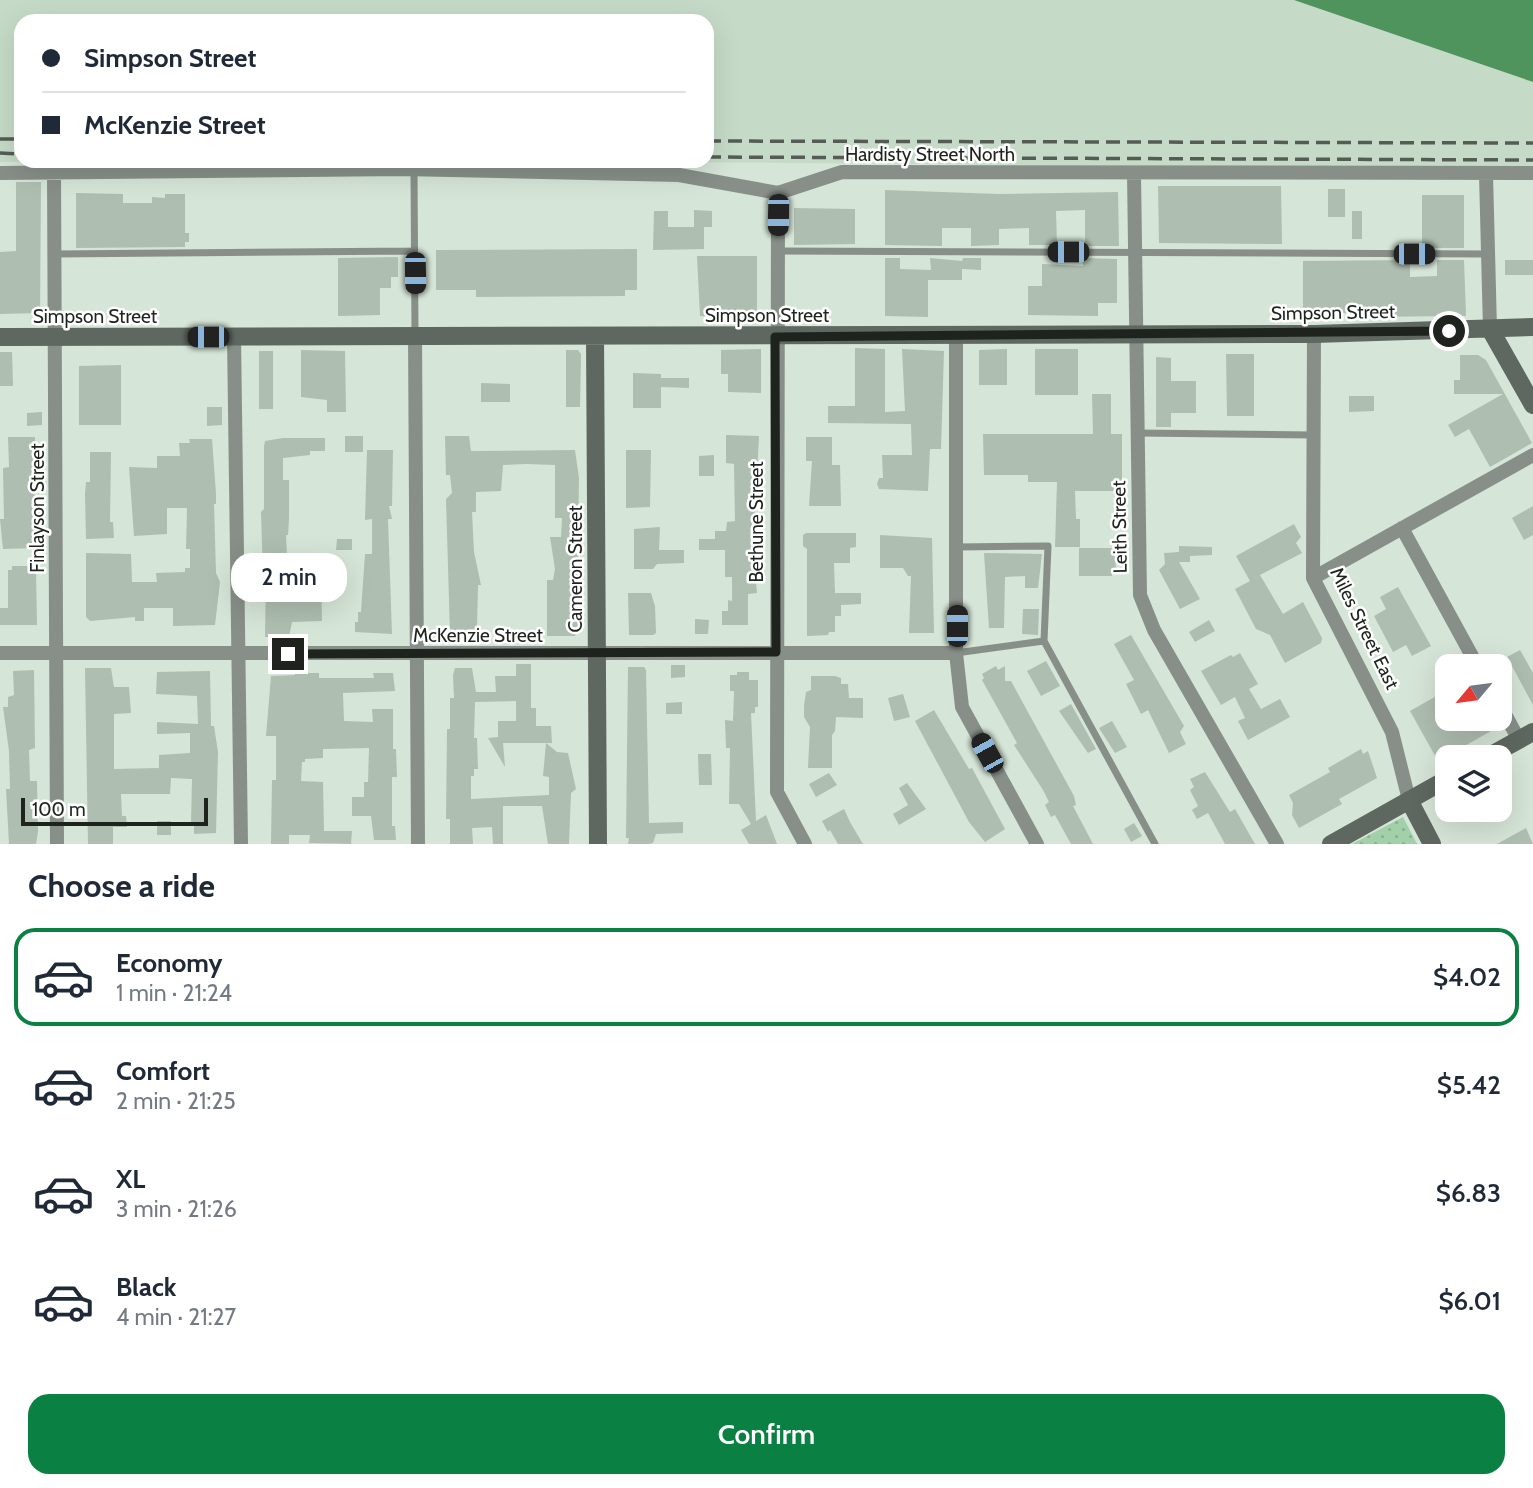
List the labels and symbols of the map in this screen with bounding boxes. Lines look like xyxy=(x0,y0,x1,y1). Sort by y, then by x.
street label: Hardisty Street North xyxy=(845,143,1015,166)
car xyxy=(768,194,789,236)
car xyxy=(1048,242,1090,263)
car xyxy=(1394,244,1436,265)
car xyxy=(405,252,426,294)
street label: Simpson Street xyxy=(1271,300,1396,325)
street label: Simpson Street xyxy=(705,304,830,327)
street label: Simpson Street xyxy=(33,305,158,328)
route start xyxy=(1433,315,1465,347)
car xyxy=(188,327,230,348)
street label: Finlayson Street xyxy=(26,443,49,573)
street label: Bethune Street xyxy=(745,461,768,583)
street label: Leith Street xyxy=(1107,480,1132,574)
street label: Cameron Street xyxy=(564,505,587,633)
callout: 2 min xyxy=(230,552,346,602)
street label: Miles Street East xyxy=(1325,564,1404,693)
car xyxy=(947,605,968,647)
street label: McKenzie Street xyxy=(413,624,544,647)
route end xyxy=(272,638,304,670)
north arrow xyxy=(1435,654,1512,732)
car xyxy=(968,730,1007,776)
scale bar xyxy=(21,795,208,827)

